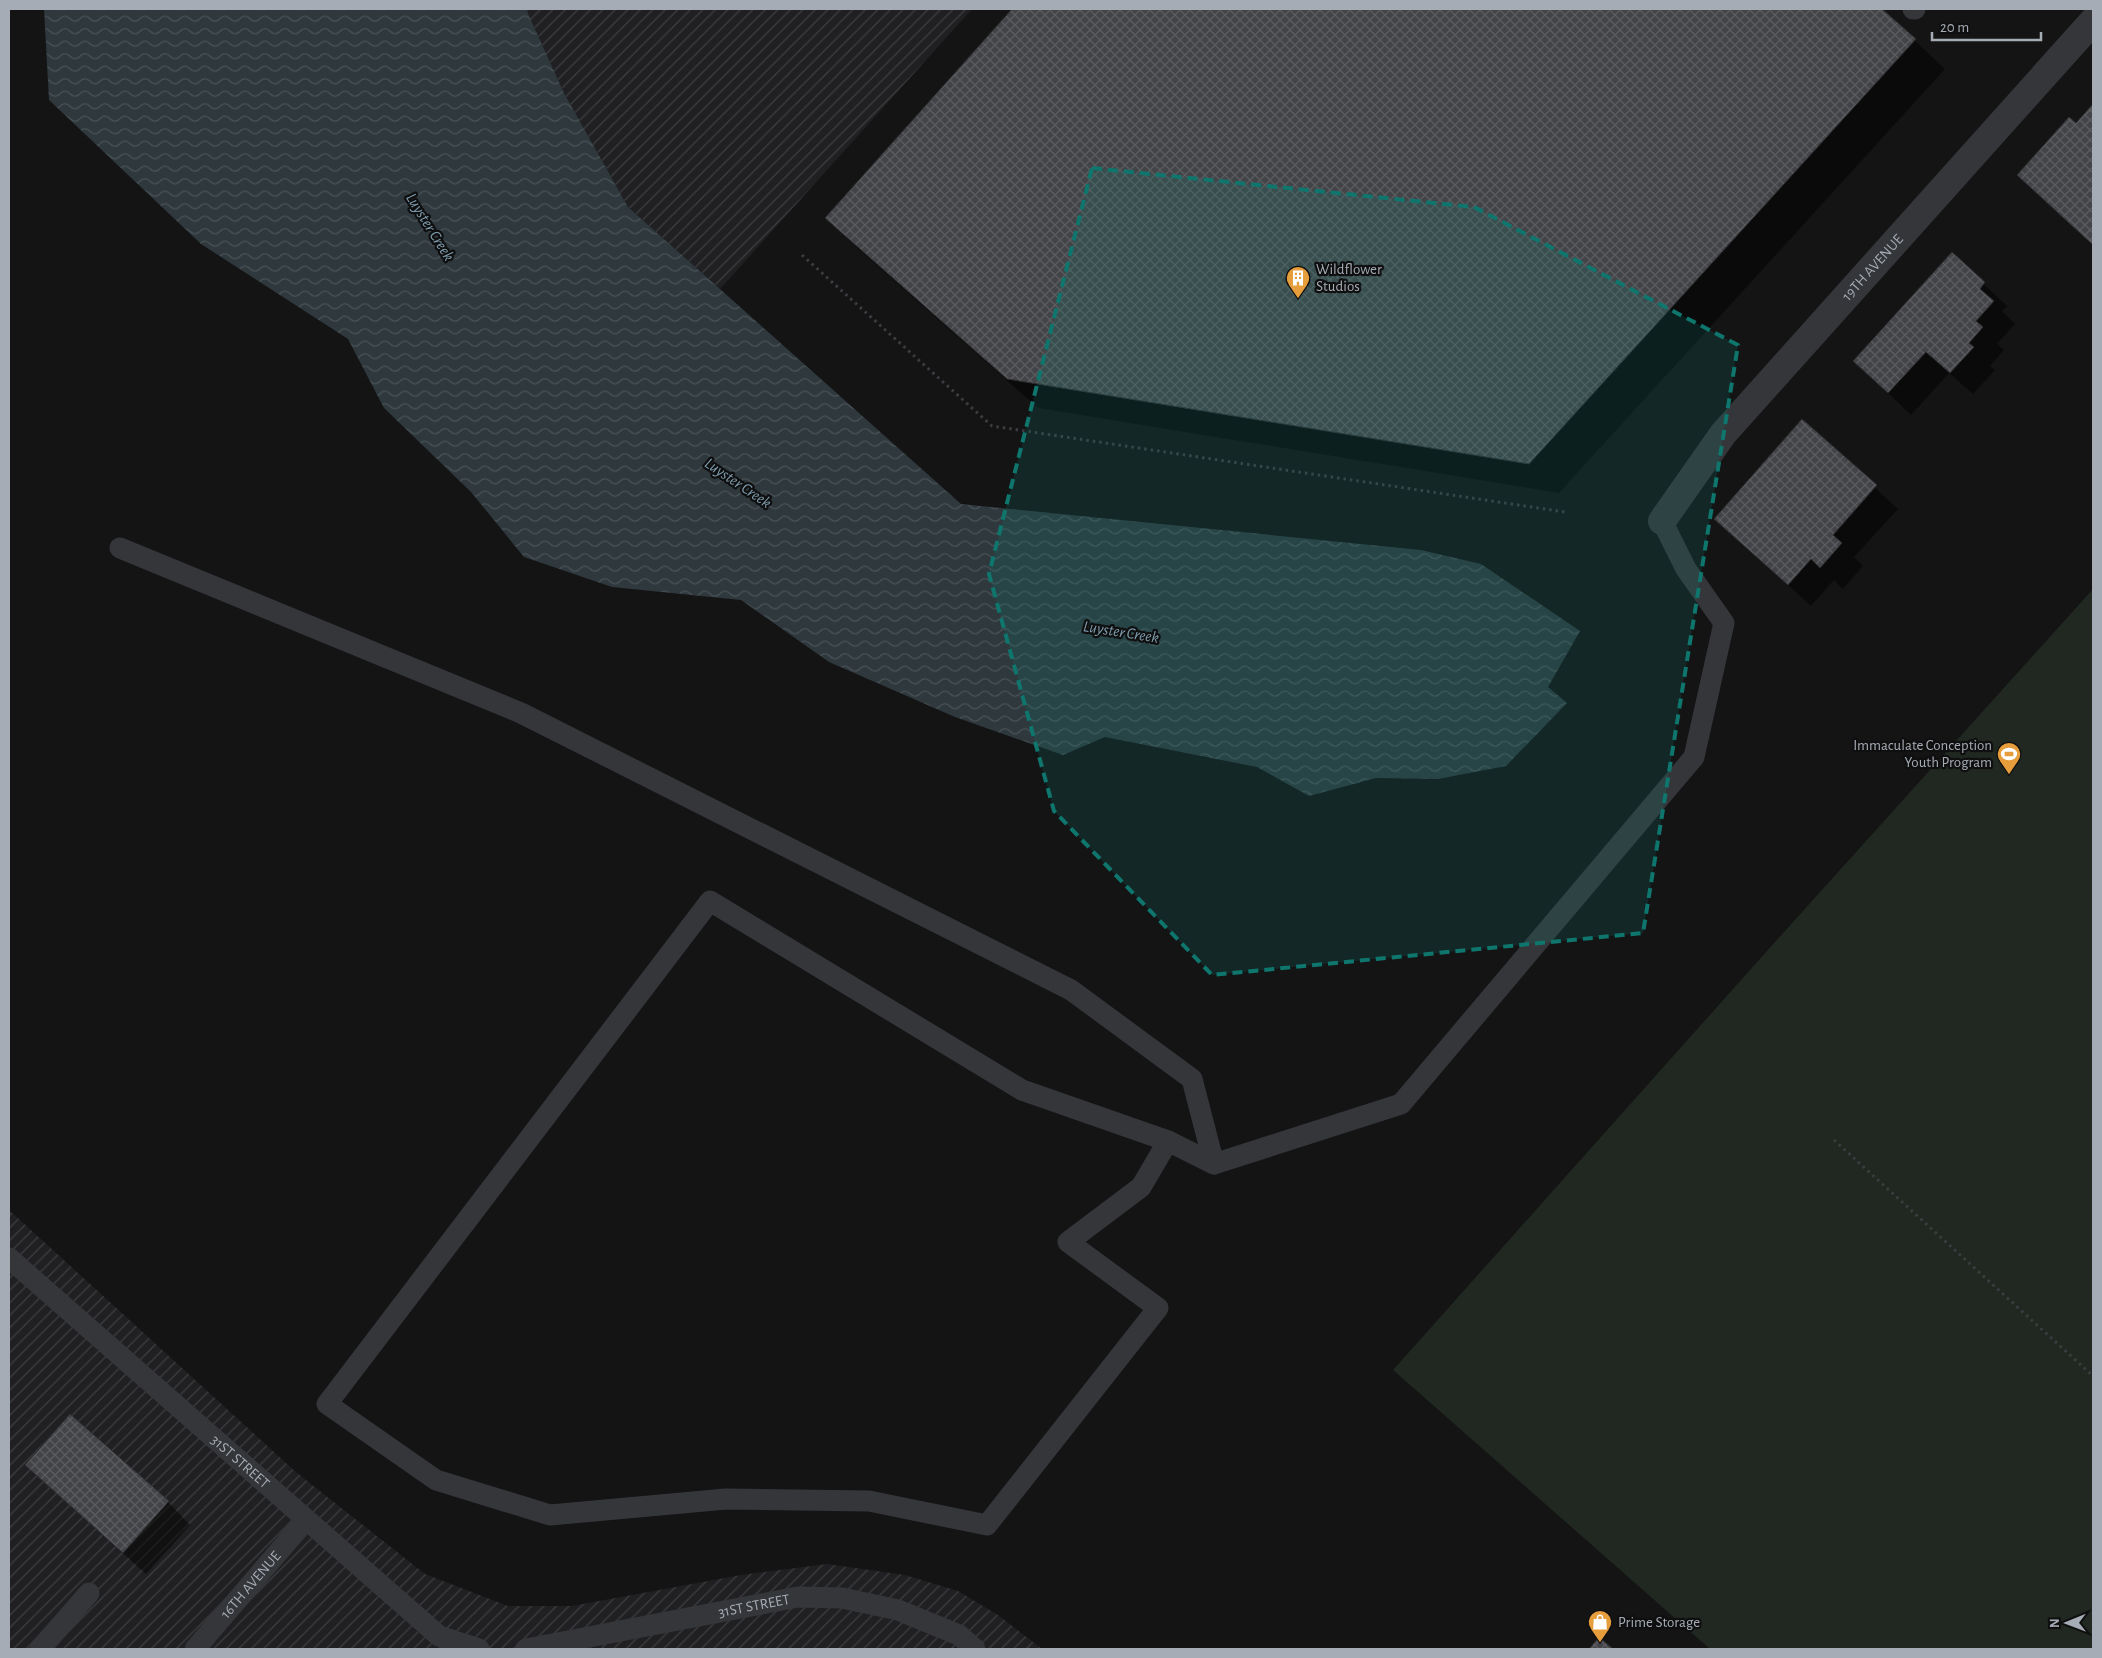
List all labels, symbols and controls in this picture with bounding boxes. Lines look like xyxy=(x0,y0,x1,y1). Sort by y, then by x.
scale bar xyxy=(1932,10,2041,42)
text: 20 m xyxy=(1940,20,1969,35)
water label: Luyster Creek xyxy=(403,190,457,264)
street label: 19TH AVENUE xyxy=(1839,231,1906,303)
place label: Wildflower Studios xyxy=(1316,262,1382,294)
building icon: Wildflower Studios xyxy=(1285,265,1311,299)
water label: Luyster Creek xyxy=(702,455,774,511)
water label: Luyster Creek xyxy=(1082,618,1160,646)
place label: Immaculate Conception Youth Program xyxy=(1853,738,1992,770)
sports icon: Immaculate Conception Youth Program xyxy=(1996,741,2022,775)
street label: 31ST STREET xyxy=(208,1432,273,1491)
street label: 16TH AVENUE xyxy=(218,1548,283,1621)
street label: 31ST STREET xyxy=(717,1591,791,1620)
north arrow xyxy=(2042,1598,2092,1648)
shop icon: Prime Storage xyxy=(1587,1609,1613,1643)
place label: Prime Storage xyxy=(1618,1615,1700,1630)
text: N xyxy=(2048,1618,2062,1628)

